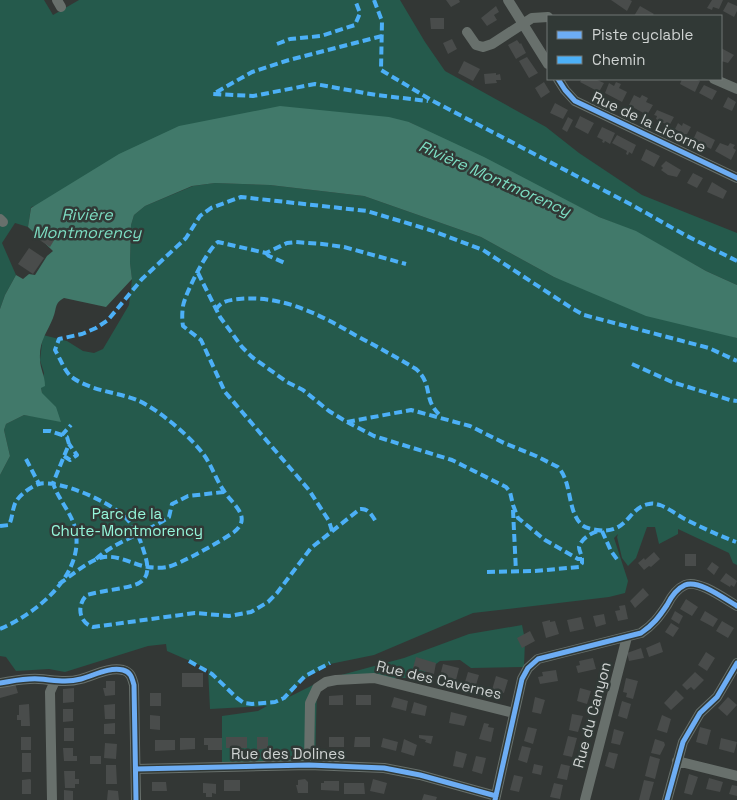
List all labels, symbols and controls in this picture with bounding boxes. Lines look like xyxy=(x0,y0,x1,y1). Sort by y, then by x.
legend xyxy=(547,15,722,80)
text: Piste cyclable xyxy=(592,25,694,44)
text: Chemin xyxy=(592,50,645,69)
street label: Rue de la Licorne xyxy=(589,87,709,156)
water label: Rivière Montmorency xyxy=(416,135,575,222)
water label: Rivière Montmorency xyxy=(33,204,143,243)
park label: Parc de la Chute-Montmorency xyxy=(51,504,203,540)
street label: Rue des Cavernes xyxy=(375,656,504,703)
street label: Rue du Canyon xyxy=(568,660,615,770)
street label: Rue des Dolines xyxy=(231,744,345,763)

